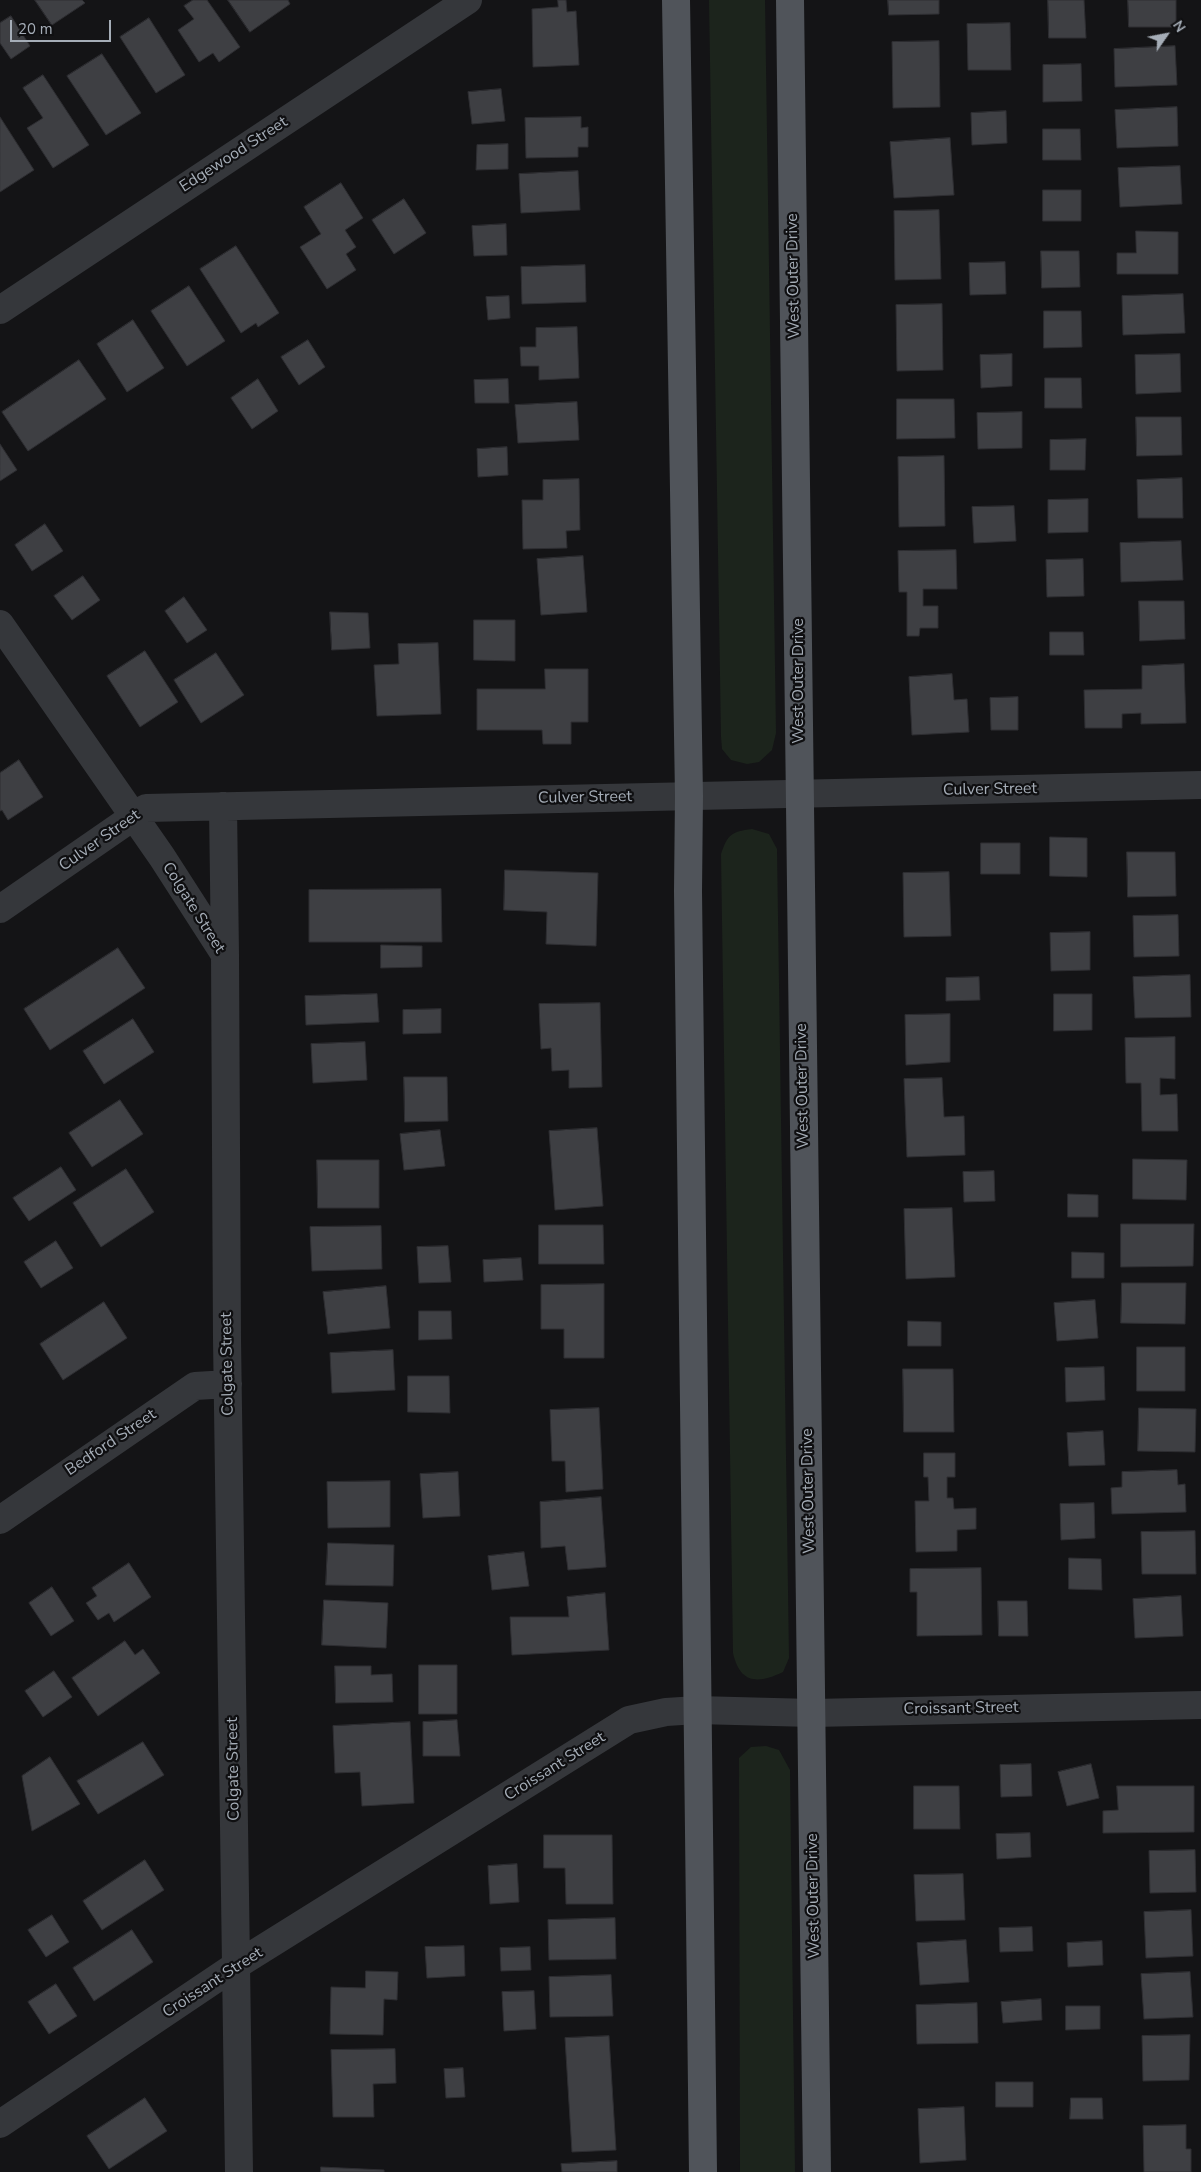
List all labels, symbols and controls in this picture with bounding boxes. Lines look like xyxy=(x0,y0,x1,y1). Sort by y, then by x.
scale bar xyxy=(12,10,114,42)
north arrow xyxy=(1141,10,1191,60)
text: N xyxy=(1168,17,1190,36)
text: 20 m xyxy=(18,19,53,39)
street label: Edgewood Street xyxy=(177,113,291,197)
street label: West Outer Drive xyxy=(783,213,805,339)
street label: West Outer Drive xyxy=(789,618,809,744)
street label: Culver Street xyxy=(943,780,1037,800)
street label: Culver Street xyxy=(538,788,632,808)
street label: Culver Street xyxy=(56,806,144,876)
street label: Colgate Street xyxy=(157,859,229,957)
street label: West Outer Drive xyxy=(792,1023,814,1149)
street label: Colgate Street xyxy=(217,1312,239,1416)
street label: Bedford Street xyxy=(62,1406,160,1480)
street label: West Outer Drive xyxy=(798,1428,820,1554)
street label: Croissant Street xyxy=(903,1698,1019,1720)
street label: Colgate Street xyxy=(223,1717,245,1821)
street label: Croissant Street xyxy=(501,1728,609,1806)
street label: West Outer Drive xyxy=(803,1833,825,1959)
street label: Croissant Street xyxy=(159,1944,267,2022)

